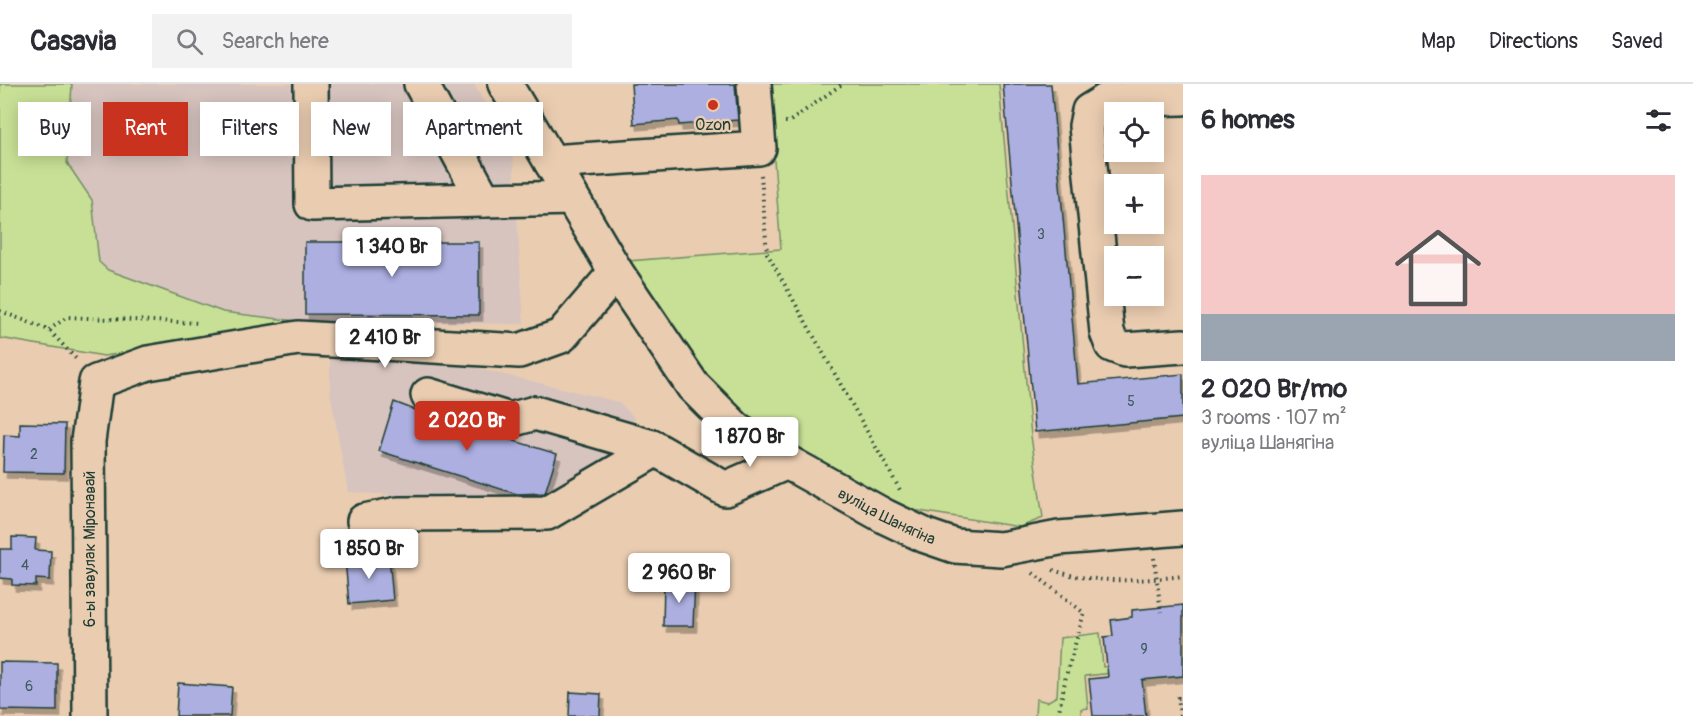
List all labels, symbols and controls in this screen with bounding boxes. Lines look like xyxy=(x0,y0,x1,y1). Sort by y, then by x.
search box xyxy=(152,14,572,68)
text: Casavia xyxy=(30,24,116,59)
icon: search xyxy=(173,25,206,58)
text: Search here xyxy=(221,27,329,55)
text: Map xyxy=(1421,28,1456,55)
text: Directions xyxy=(1489,28,1578,55)
text: Saved xyxy=(1611,28,1663,55)
marker: Ozon xyxy=(706,98,720,112)
chip: Buy xyxy=(18,102,91,156)
chip: Rent xyxy=(103,102,188,156)
chip: Filters xyxy=(200,102,299,156)
chip: New xyxy=(311,102,391,156)
chip: Apartment xyxy=(403,102,543,156)
map controls xyxy=(1104,102,1164,306)
button: locate xyxy=(1104,102,1164,162)
text: 6 homes xyxy=(1201,104,1295,136)
icon: filters xyxy=(1642,104,1675,137)
place label: Ozon xyxy=(695,115,731,135)
button: + xyxy=(1104,174,1164,234)
icon: home xyxy=(1384,214,1492,322)
house number: 3 xyxy=(1037,226,1045,243)
pin: 1 340 Br xyxy=(330,227,454,278)
text: 1 340 Br xyxy=(356,234,428,259)
button: − xyxy=(1104,246,1164,306)
pin: 2 410 Br xyxy=(323,318,447,369)
text: 2 410 Br xyxy=(349,325,421,350)
text: 2 020 Br/mo xyxy=(1201,373,1347,405)
house number: 5 xyxy=(1127,393,1135,410)
pin: 2 020 Br xyxy=(405,401,529,452)
text: 3 rooms · 107 m² xyxy=(1201,405,1347,430)
text: 2 020 Br xyxy=(429,408,505,433)
pin: 1 870 Br xyxy=(688,417,812,468)
text: 1 870 Br xyxy=(715,424,785,449)
text: вуліца Шанягіна xyxy=(1201,430,1334,455)
house number: 2 xyxy=(30,446,38,463)
street label: 6-ы завулак Міронавай xyxy=(80,471,100,627)
street label: вуліца Шанягіна xyxy=(834,483,938,549)
pin: 1 850 Br xyxy=(307,529,431,580)
text: 1 850 Br xyxy=(334,536,404,561)
pin: 2 960 Br xyxy=(617,553,741,604)
house number: 4 xyxy=(21,557,29,574)
text: 2 960 Br xyxy=(642,560,716,585)
house number: 9 xyxy=(1140,641,1148,658)
house number: 6 xyxy=(25,678,33,695)

